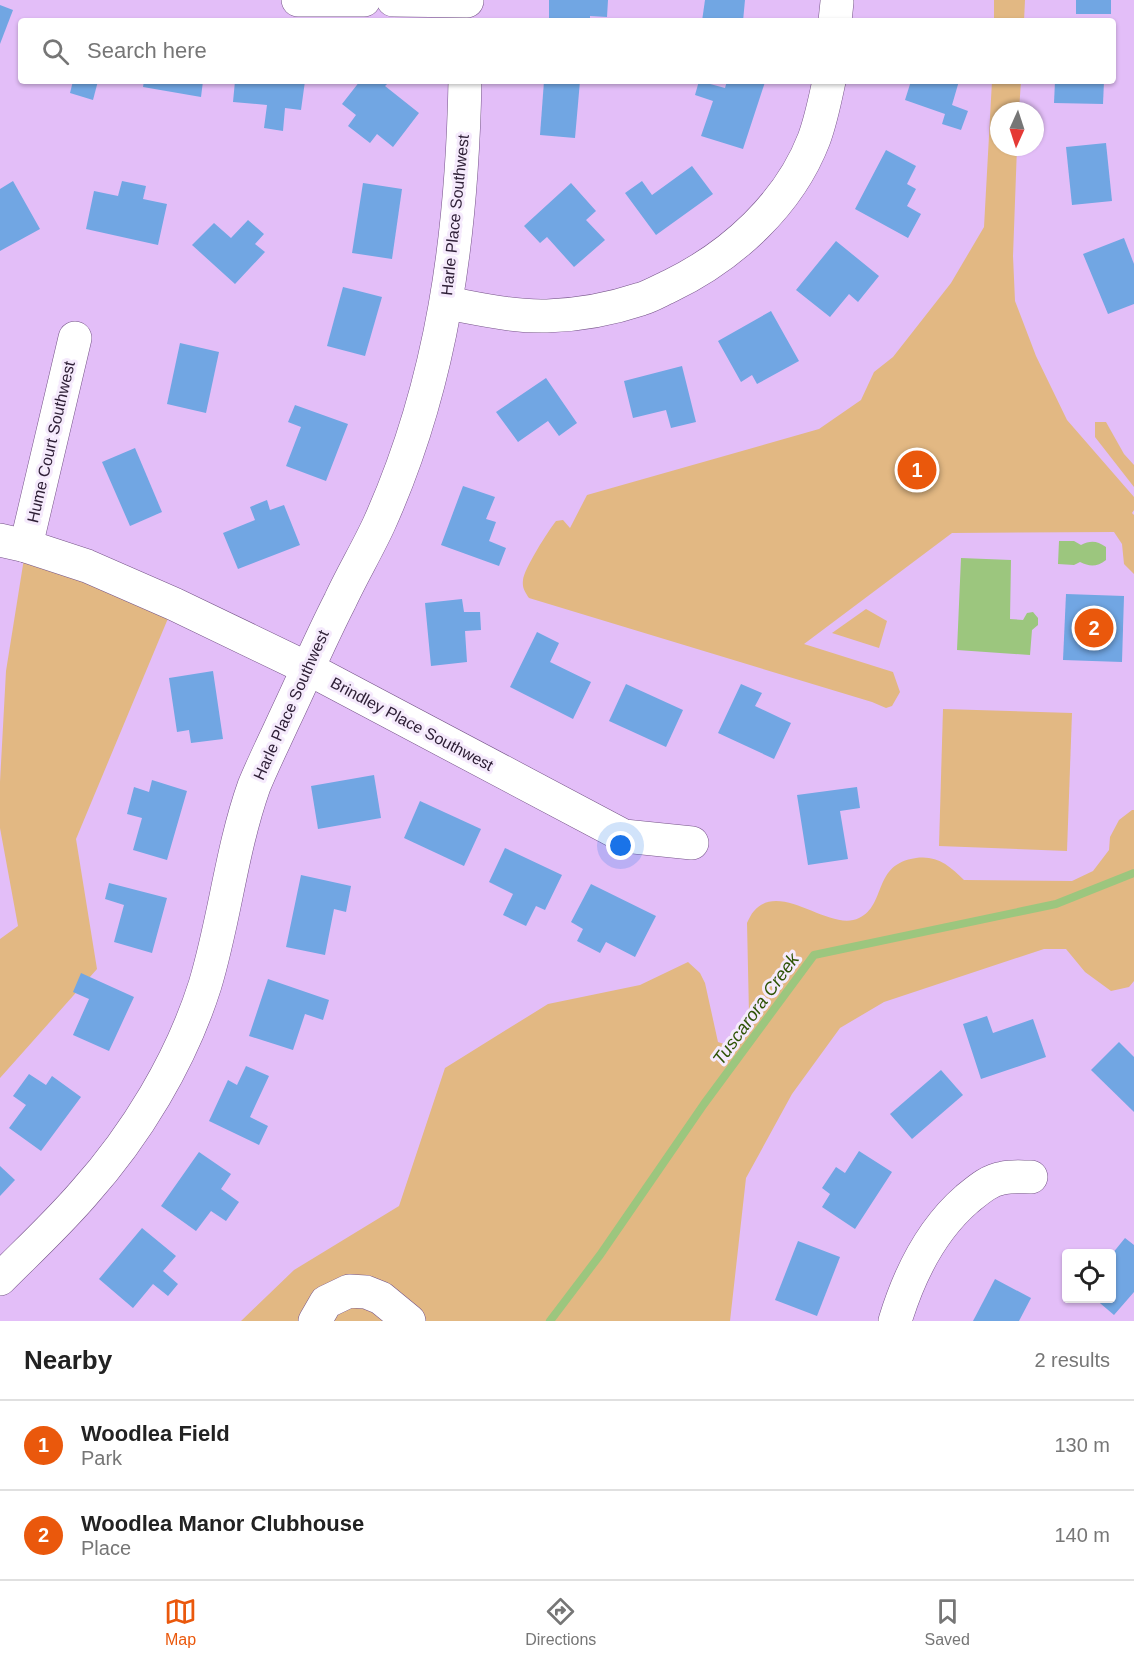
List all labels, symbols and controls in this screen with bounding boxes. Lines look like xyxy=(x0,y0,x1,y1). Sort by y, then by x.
search box xyxy=(18,18,1116,84)
icon: search xyxy=(39,35,72,68)
text: Search here xyxy=(87,38,207,63)
north arrow xyxy=(990,102,1044,156)
street label: Harle Place Southwest xyxy=(438,133,472,296)
street label: Hume Court Southwest xyxy=(24,359,78,524)
pin: 1 xyxy=(898,448,936,492)
pin: 2 xyxy=(1074,606,1114,650)
street label: Harle Place Southwest xyxy=(250,627,332,782)
street label: Brindley Place Southwest xyxy=(328,674,497,774)
your location xyxy=(606,831,635,860)
water label: Tuscarora Creek xyxy=(709,949,804,1069)
map controls xyxy=(1062,1249,1116,1303)
button: locate xyxy=(1062,1249,1116,1303)
text: Nearby xyxy=(24,1345,112,1375)
text: 2 results xyxy=(1034,1349,1110,1371)
text: Woodlea Field xyxy=(81,1421,230,1446)
text: 1 xyxy=(38,1434,49,1456)
text: 130 m xyxy=(1054,1434,1110,1456)
text: Park xyxy=(81,1447,122,1469)
text: Woodlea Manor Clubhouse xyxy=(81,1511,364,1536)
text: 2 xyxy=(38,1524,49,1546)
text: 140 m xyxy=(1054,1524,1110,1546)
text: Place xyxy=(81,1537,131,1559)
tab: Map xyxy=(164,1595,197,1649)
tab: Directions xyxy=(525,1595,596,1649)
tab: Saved xyxy=(925,1595,970,1649)

